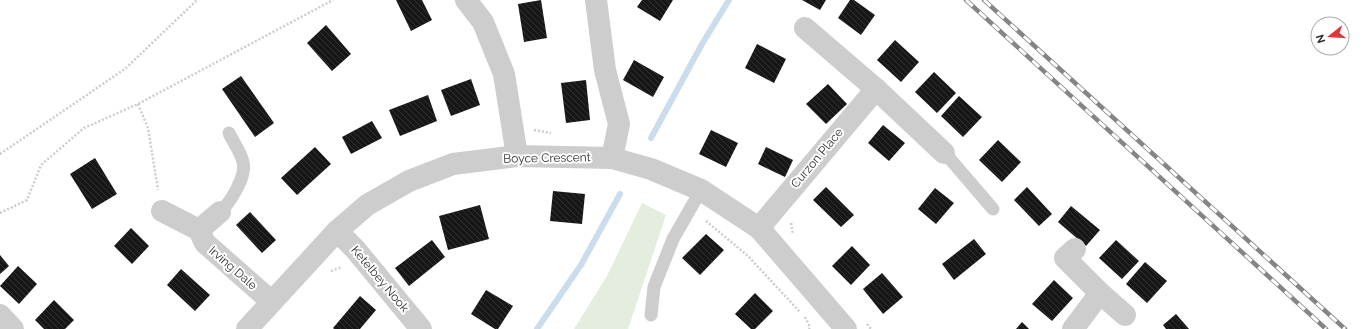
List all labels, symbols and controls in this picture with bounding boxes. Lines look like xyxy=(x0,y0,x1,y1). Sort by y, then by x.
north arrow xyxy=(1310,16,1350,56)
text: N xyxy=(1313,33,1328,45)
street label: Curzon Place xyxy=(788,125,846,191)
street label: Boyce Crescent xyxy=(503,150,591,166)
street label: Irving Dale xyxy=(206,243,260,293)
street label: Ketelbey Nook xyxy=(348,243,412,315)

